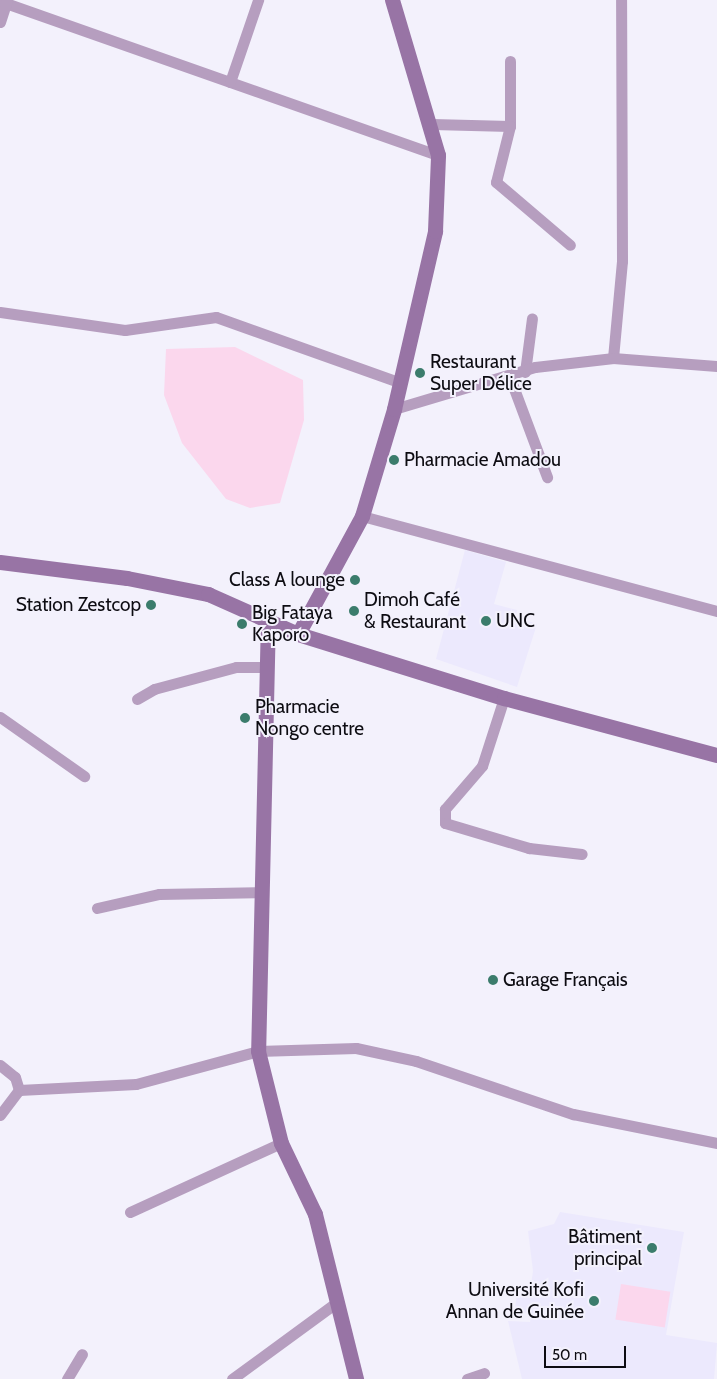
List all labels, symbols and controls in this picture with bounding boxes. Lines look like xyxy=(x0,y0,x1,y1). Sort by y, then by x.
place label: Restaurant Super Délice xyxy=(430,351,532,395)
marker: Restaurant Super Délice xyxy=(414,367,426,379)
place label: Pharmacie Amadou xyxy=(404,449,561,471)
marker: Pharmacie Amadou xyxy=(388,454,400,466)
place label: Class A lounge xyxy=(229,569,345,591)
marker: Class A lounge xyxy=(349,574,361,586)
place label: Dimoh Café & Restaurant xyxy=(364,589,466,633)
place label: Station Zestcop xyxy=(16,594,141,616)
marker: Station Zestcop xyxy=(145,599,157,611)
place label: Big Fataya Kaporo xyxy=(252,602,333,646)
marker: Dimoh Café & Restaurant xyxy=(348,605,360,617)
place label: UNC xyxy=(496,610,535,632)
marker: UNC xyxy=(480,615,492,627)
marker: Big Fataya Kaporo xyxy=(236,618,248,630)
place label: Pharmacie Nongo centre xyxy=(255,696,364,740)
marker: Pharmacie Nongo centre xyxy=(239,712,251,724)
place label: Garage Français xyxy=(503,969,628,991)
marker: Garage Français xyxy=(487,974,499,986)
place label: Bâtiment principal xyxy=(568,1226,642,1270)
marker: Bâtiment principal xyxy=(646,1242,658,1254)
place label: Université Kofi Annan de Guinée xyxy=(446,1279,584,1323)
marker: Université Kofi Annan de Guinée xyxy=(588,1295,600,1307)
scale bar xyxy=(547,1336,630,1368)
text: 50 m xyxy=(552,1346,587,1364)

